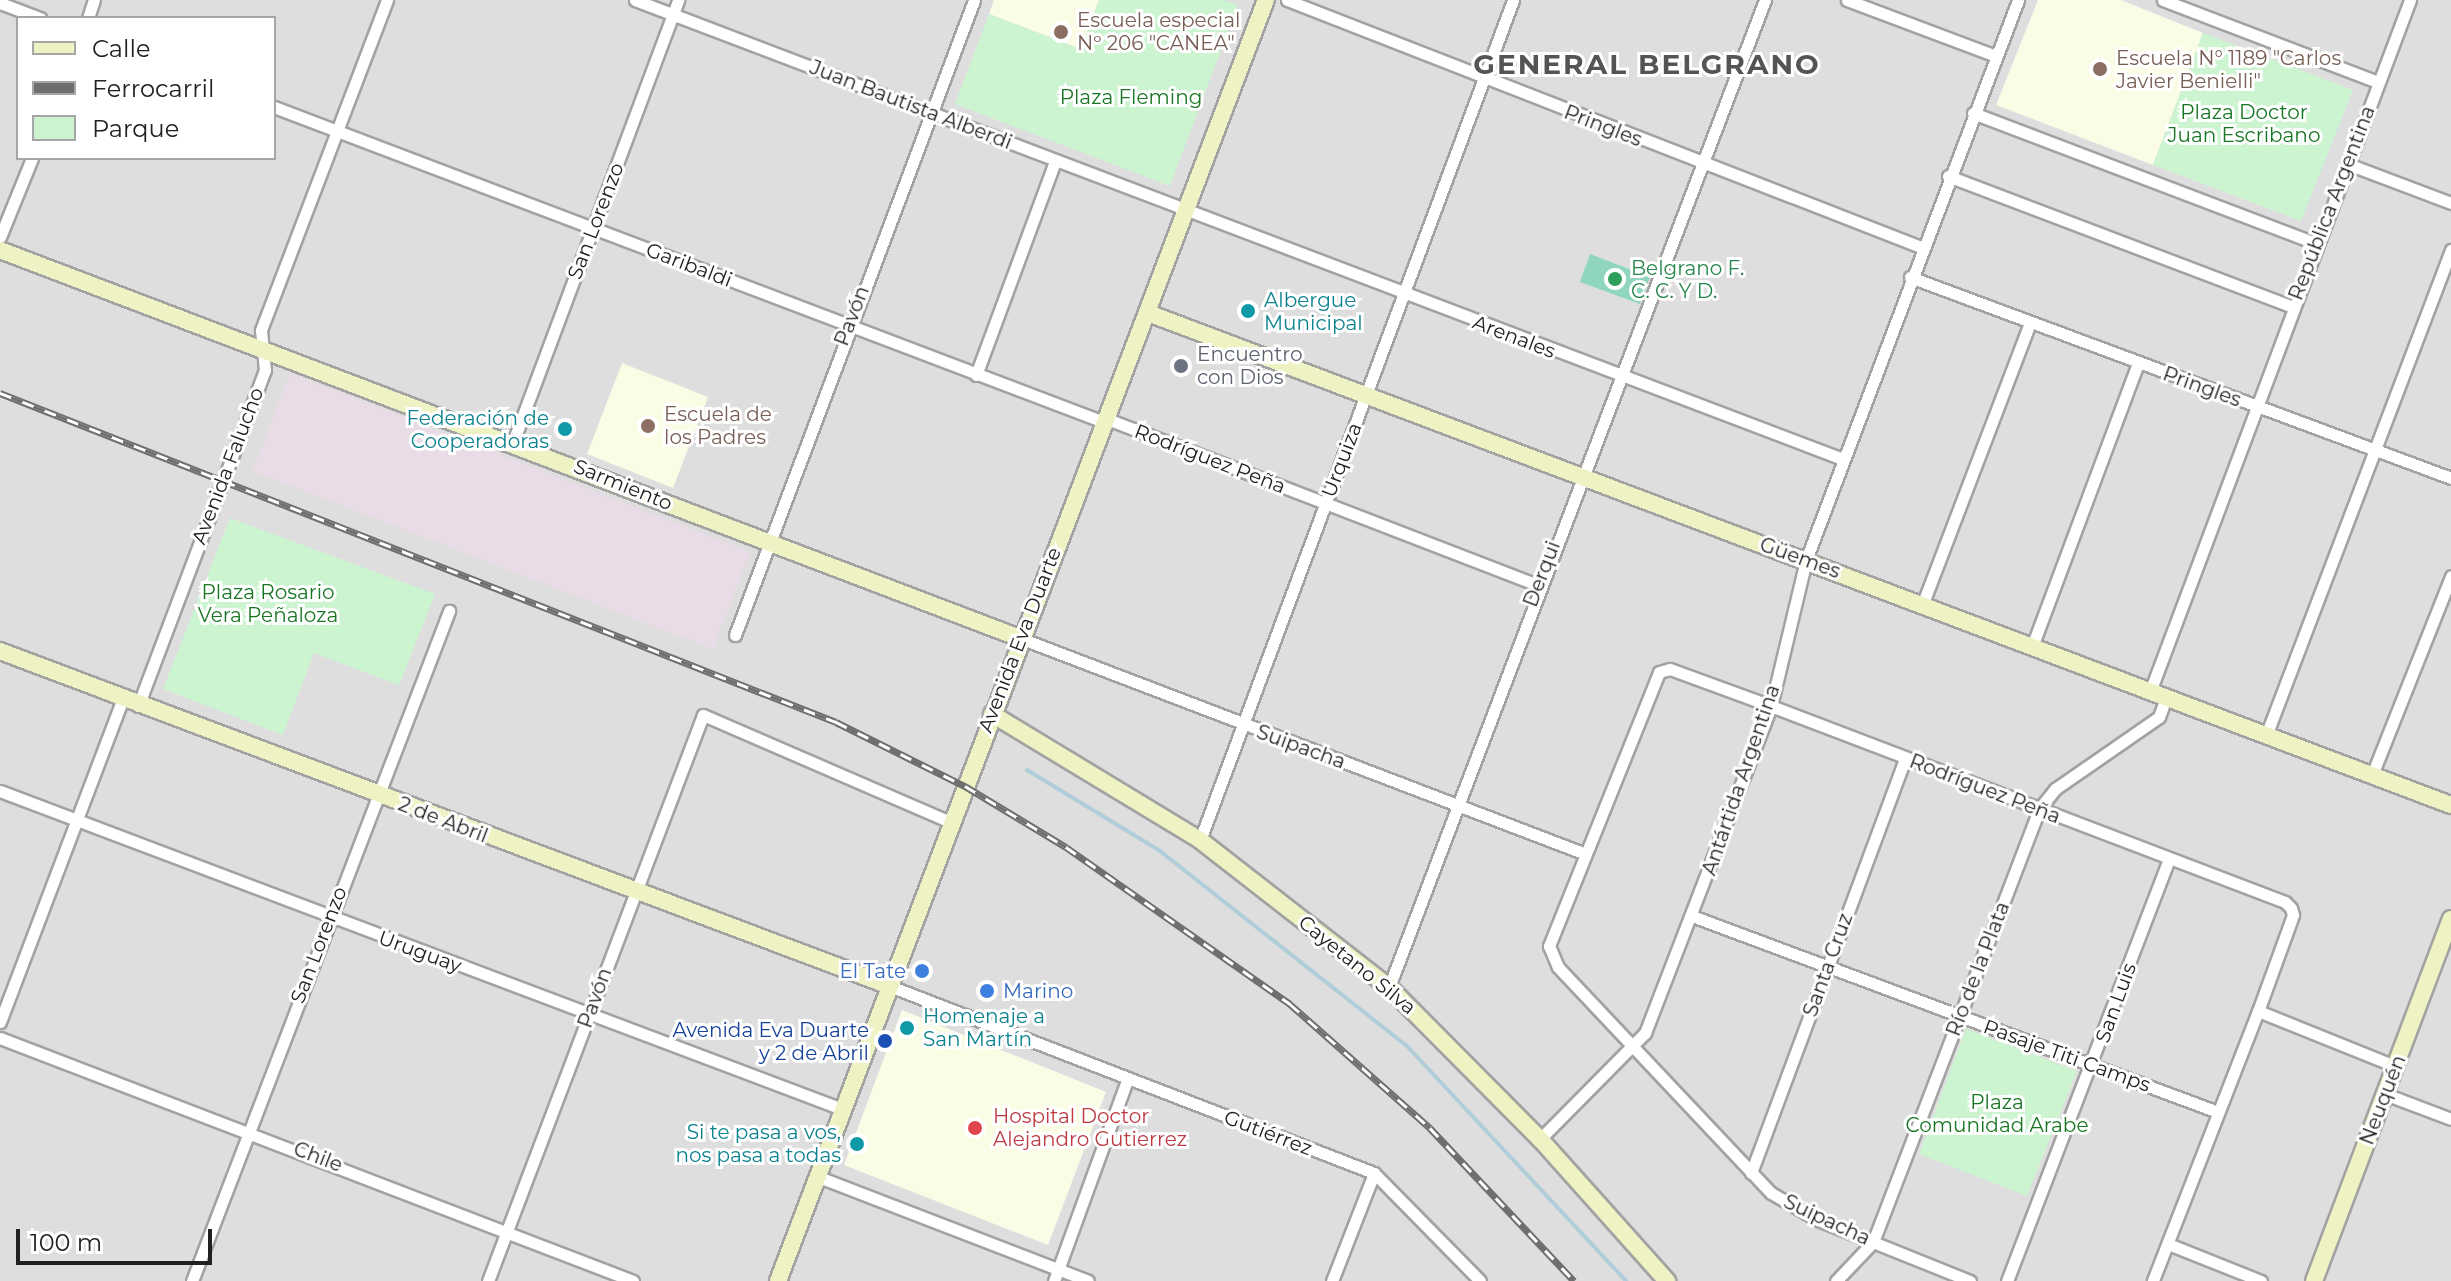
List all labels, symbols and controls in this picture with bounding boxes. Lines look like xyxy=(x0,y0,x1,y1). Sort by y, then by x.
place label: Escuela especial Nº 206 "CANEA" xyxy=(1077,8,1240,55)
legend xyxy=(16,16,276,160)
marker: Escuela especial Nº 206 "CANEA" xyxy=(1052,23,1070,41)
text: Calle xyxy=(92,34,150,63)
place label: Escuela N° 1189 "Carlos Javier Benielli" xyxy=(2116,46,2341,93)
district label: GENERAL BELGRANO xyxy=(1473,47,1821,81)
street label: Juan Bautista Alberdi xyxy=(807,55,1015,155)
marker: Escuela N° 1189 "Carlos Javier Benielli" xyxy=(2091,60,2109,78)
text: Ferrocarril xyxy=(92,74,215,103)
park label: Plaza Fleming xyxy=(1060,85,1202,109)
street label: Pringles xyxy=(1561,100,1645,152)
park label: Plaza Doctor Juan Escribano xyxy=(2168,100,2320,147)
street label: República Argentina xyxy=(2284,102,2380,304)
text: Parque xyxy=(92,114,179,143)
street label: San Lorenzo xyxy=(563,159,629,283)
street label: Garibaldi xyxy=(643,238,735,292)
place label: Belgrano F. C. C. Y D. xyxy=(1631,256,1744,303)
marker: Belgrano F. C. C. Y D. xyxy=(1606,270,1624,288)
street label: Pavón xyxy=(830,283,874,349)
place label: Albergue Municipal xyxy=(1264,288,1363,335)
marker: Albergue Municipal xyxy=(1239,302,1257,320)
street label: Arenales xyxy=(1469,310,1559,364)
place label: Encuentro con Dios xyxy=(1197,342,1303,389)
marker: Encuentro con Dios xyxy=(1172,357,1190,375)
street label: Pringles xyxy=(2160,362,2244,412)
street label: Avenida Falucho xyxy=(187,384,269,548)
place label: Escuela de los Padres xyxy=(664,402,772,449)
place label: Federación de Cooperadoras xyxy=(407,406,549,453)
marker: Escuela de los Padres xyxy=(639,417,657,435)
street label: Rodríguez Peña xyxy=(1131,419,1289,499)
street label: Urquiza xyxy=(1317,419,1367,501)
marker: Federación de Cooperadoras xyxy=(556,420,574,438)
street label: Sarmiento xyxy=(570,454,676,516)
street label: Güemes xyxy=(1756,532,1844,584)
street label: Derqui xyxy=(1518,538,1566,610)
street label: Avenida Eva Duarte xyxy=(974,544,1066,736)
park label: Plaza Rosario Vera Peñaloza xyxy=(198,581,338,628)
street label: Antártida Argentina xyxy=(1697,682,1785,878)
street label: Suipacha xyxy=(1253,720,1349,774)
street label: Rodríguez Peña xyxy=(1906,749,2064,829)
street label: 2 de Abril xyxy=(395,792,491,848)
street label: San Lorenzo xyxy=(286,883,352,1007)
street label: Río de la Plata xyxy=(1941,898,2015,1040)
street label: Cayetano Silva xyxy=(1293,910,1421,1020)
street label: Santa Cruz xyxy=(1798,910,1858,1020)
street label: Uruguay xyxy=(375,926,465,978)
place label: El Tate xyxy=(839,959,906,983)
street label: San Luis xyxy=(2091,960,2141,1046)
marker: El Tate xyxy=(913,962,931,980)
street label: Pavón xyxy=(573,965,617,1031)
place label: Marino xyxy=(1003,979,1073,1003)
marker: Marino xyxy=(978,982,996,1000)
place label: Homenaje a San Martín xyxy=(923,1004,1045,1051)
street label: Pasaje Titi Camps xyxy=(1980,1015,2154,1097)
place label: Avenida Eva Duarte y 2 de Abril xyxy=(673,1018,869,1065)
marker: Homenaje a San Martín xyxy=(898,1019,916,1037)
marker: Avenida Eva Duarte y 2 de Abril xyxy=(876,1032,894,1050)
street label: Neuquén xyxy=(2355,1052,2411,1148)
park label: Plaza Comunidad Arabe xyxy=(1906,1090,2088,1137)
place label: Hospital Doctor Alejandro Gutierrez xyxy=(993,1104,1187,1151)
street label: Gutiérrez xyxy=(1221,1105,1315,1161)
marker: Hospital Doctor Alejandro Gutierrez xyxy=(964,1117,986,1139)
place label: Si te pasa a vos, nos pasa a todas xyxy=(675,1120,841,1167)
marker: Si te pasa a vos, nos pasa a todas xyxy=(848,1135,866,1153)
street label: Chile xyxy=(290,1137,346,1177)
street label: Suipacha xyxy=(1780,1190,1874,1250)
scale bar xyxy=(20,1213,216,1263)
text: 100 m xyxy=(30,1228,102,1257)

